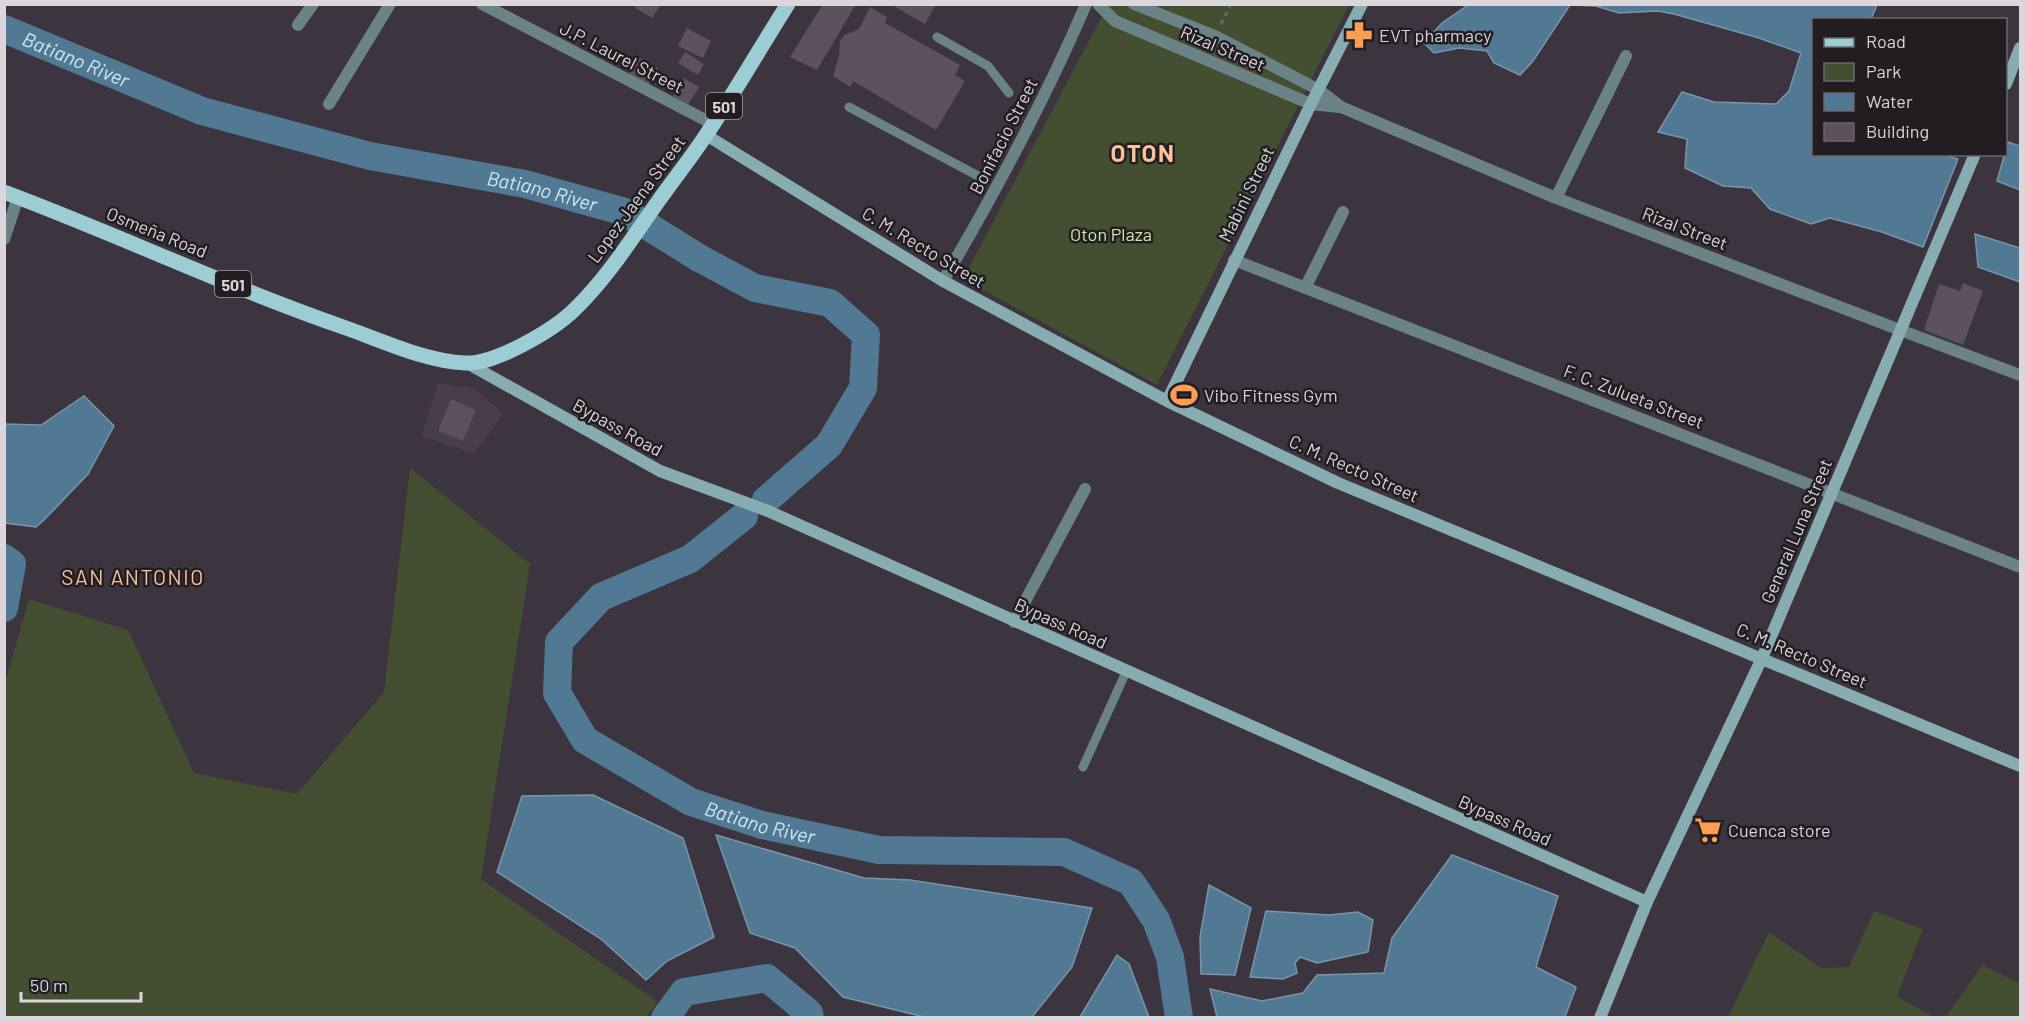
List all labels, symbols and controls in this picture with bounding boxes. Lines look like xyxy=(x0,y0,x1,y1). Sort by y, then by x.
street label: J.P. Laurel Street xyxy=(557,16,687,98)
legend xyxy=(1812,18,2007,156)
street label: Rizal Street xyxy=(1177,20,1269,76)
pharmacy icon: EVT pharmacy xyxy=(1344,20,1374,50)
place label: EVT pharmacy xyxy=(1379,24,1492,46)
water label: Batiano River xyxy=(19,26,134,92)
text: Road xyxy=(1866,30,1906,52)
text: Park xyxy=(1866,60,1901,82)
street label: Bonifacio Street xyxy=(964,74,1042,198)
text: Water xyxy=(1866,90,1913,112)
road number: 501 xyxy=(706,93,742,119)
text: Building xyxy=(1866,120,1929,142)
street label: Lopez Jaena Street xyxy=(582,131,690,267)
district label: OTON xyxy=(1111,138,1175,167)
street label: Mabini Street xyxy=(1213,143,1279,245)
water label: Batiano River xyxy=(485,165,601,216)
street label: Osmeña Road xyxy=(103,202,211,262)
street label: C. M. Recto Street xyxy=(858,202,990,292)
street label: Rizal Street xyxy=(1639,202,1731,254)
park label: Oton Plaza xyxy=(1070,223,1152,245)
road number: 501 xyxy=(215,271,251,297)
street label: F. C. Zulueta Street xyxy=(1561,359,1707,433)
sports icon: Vibo Fitness Gym xyxy=(1169,380,1199,410)
place label: Vibo Fitness Gym xyxy=(1204,384,1338,406)
street label: Bypass Road xyxy=(569,393,667,461)
street label: C. M. Recto Street xyxy=(1286,430,1422,506)
street label: General Luna Street xyxy=(1756,455,1836,607)
district label: SAN ANTONIO xyxy=(61,564,205,589)
street label: Bypass Road xyxy=(1011,593,1111,653)
street label: C. M. Recto Street xyxy=(1733,618,1871,692)
street label: Bypass Road xyxy=(1455,790,1555,850)
water label: Batiano River xyxy=(702,795,818,848)
supermarket icon: Cuenca store xyxy=(1693,815,1723,845)
place label: Cuenca store xyxy=(1728,819,1831,841)
scale bar xyxy=(21,965,141,1003)
text: 50 m xyxy=(30,974,68,996)

